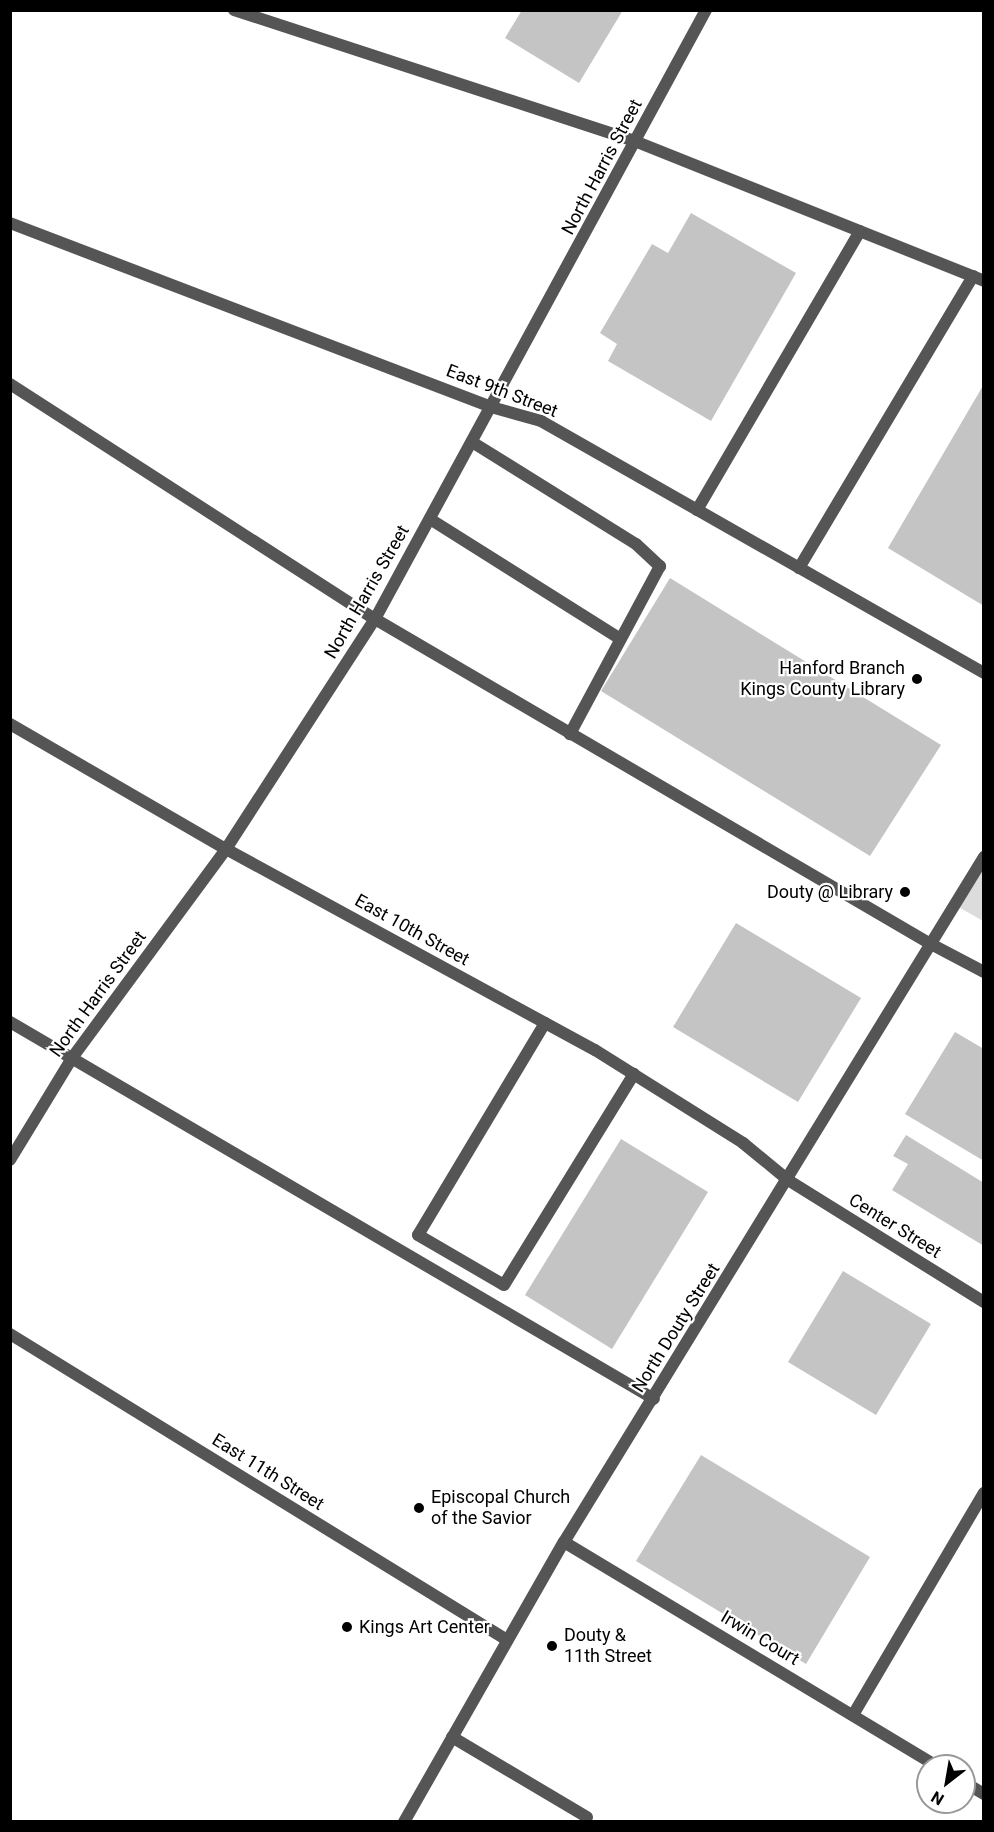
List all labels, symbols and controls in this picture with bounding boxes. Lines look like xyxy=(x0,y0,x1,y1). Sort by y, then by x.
street label: North Harris Street xyxy=(557,96,647,238)
street label: East 9th Street xyxy=(443,360,561,422)
street label: North Harris Street xyxy=(320,521,414,663)
place label: Hanford Branch Kings County Library xyxy=(740,658,905,700)
marker: Hanford Branch Kings County Library xyxy=(910,672,924,686)
place label: Douty @ Library xyxy=(767,881,893,903)
marker: Douty @ Library xyxy=(898,885,912,899)
street label: East 10th Street xyxy=(351,890,473,970)
street label: North Harris Street xyxy=(45,927,151,1061)
street label: Center Street xyxy=(845,1189,945,1263)
street label: North Douty Street xyxy=(628,1259,724,1397)
street label: East 11th Street xyxy=(208,1429,328,1515)
place label: Episcopal Church of the Savior xyxy=(431,1487,570,1530)
marker: Episcopal Church of the Savior xyxy=(412,1501,426,1515)
street label: Irwin Court xyxy=(717,1606,803,1670)
place label: Kings Art Center xyxy=(359,1616,490,1638)
marker: Kings Art Center xyxy=(340,1620,354,1634)
place label: Douty & 11th Street xyxy=(564,1625,652,1668)
marker: Douty & 11th Street xyxy=(545,1639,559,1653)
north arrow xyxy=(916,1754,976,1814)
text: N xyxy=(928,1787,947,1809)

